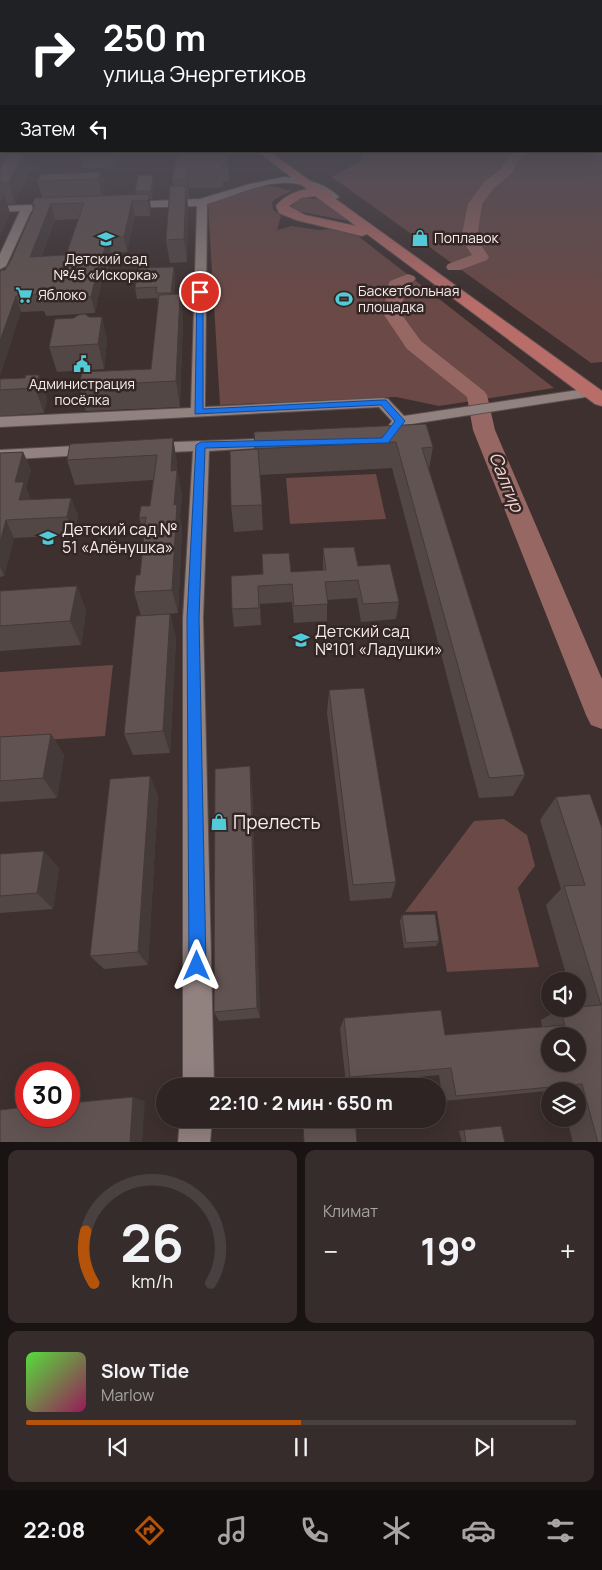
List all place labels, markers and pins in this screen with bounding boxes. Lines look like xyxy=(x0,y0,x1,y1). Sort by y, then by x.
shop icon: Поплавок xyxy=(410,228,430,248)
place label: Поплавок xyxy=(434,228,500,247)
school or university icon: Детский сад №45 «Искорка» xyxy=(96,229,116,249)
place label: Детский сад №45 «Искорка» xyxy=(53,249,159,284)
pin xyxy=(179,271,221,313)
place label: Баскетбольная площадка xyxy=(358,281,459,316)
supermarket icon: Яблоко xyxy=(14,285,34,305)
place label: Яблоко xyxy=(38,285,86,304)
sports icon: Баскетбольная площадка xyxy=(334,289,354,309)
public building icon: Администрация посёлка xyxy=(72,354,92,374)
place label: Администрация посёлка xyxy=(29,374,135,409)
place label: Детский сад № 51 «Алёнушка» xyxy=(62,518,177,558)
school or university icon: Детский сад № 51 «Алёнушка» xyxy=(38,528,58,548)
place label: Детский сад №101 «Ладушки» xyxy=(315,620,443,660)
school or university icon: Детский сад №101 «Ладушки» xyxy=(291,630,311,650)
place label: Прелесть xyxy=(233,809,321,835)
shop icon: Прелесть xyxy=(209,812,229,832)

